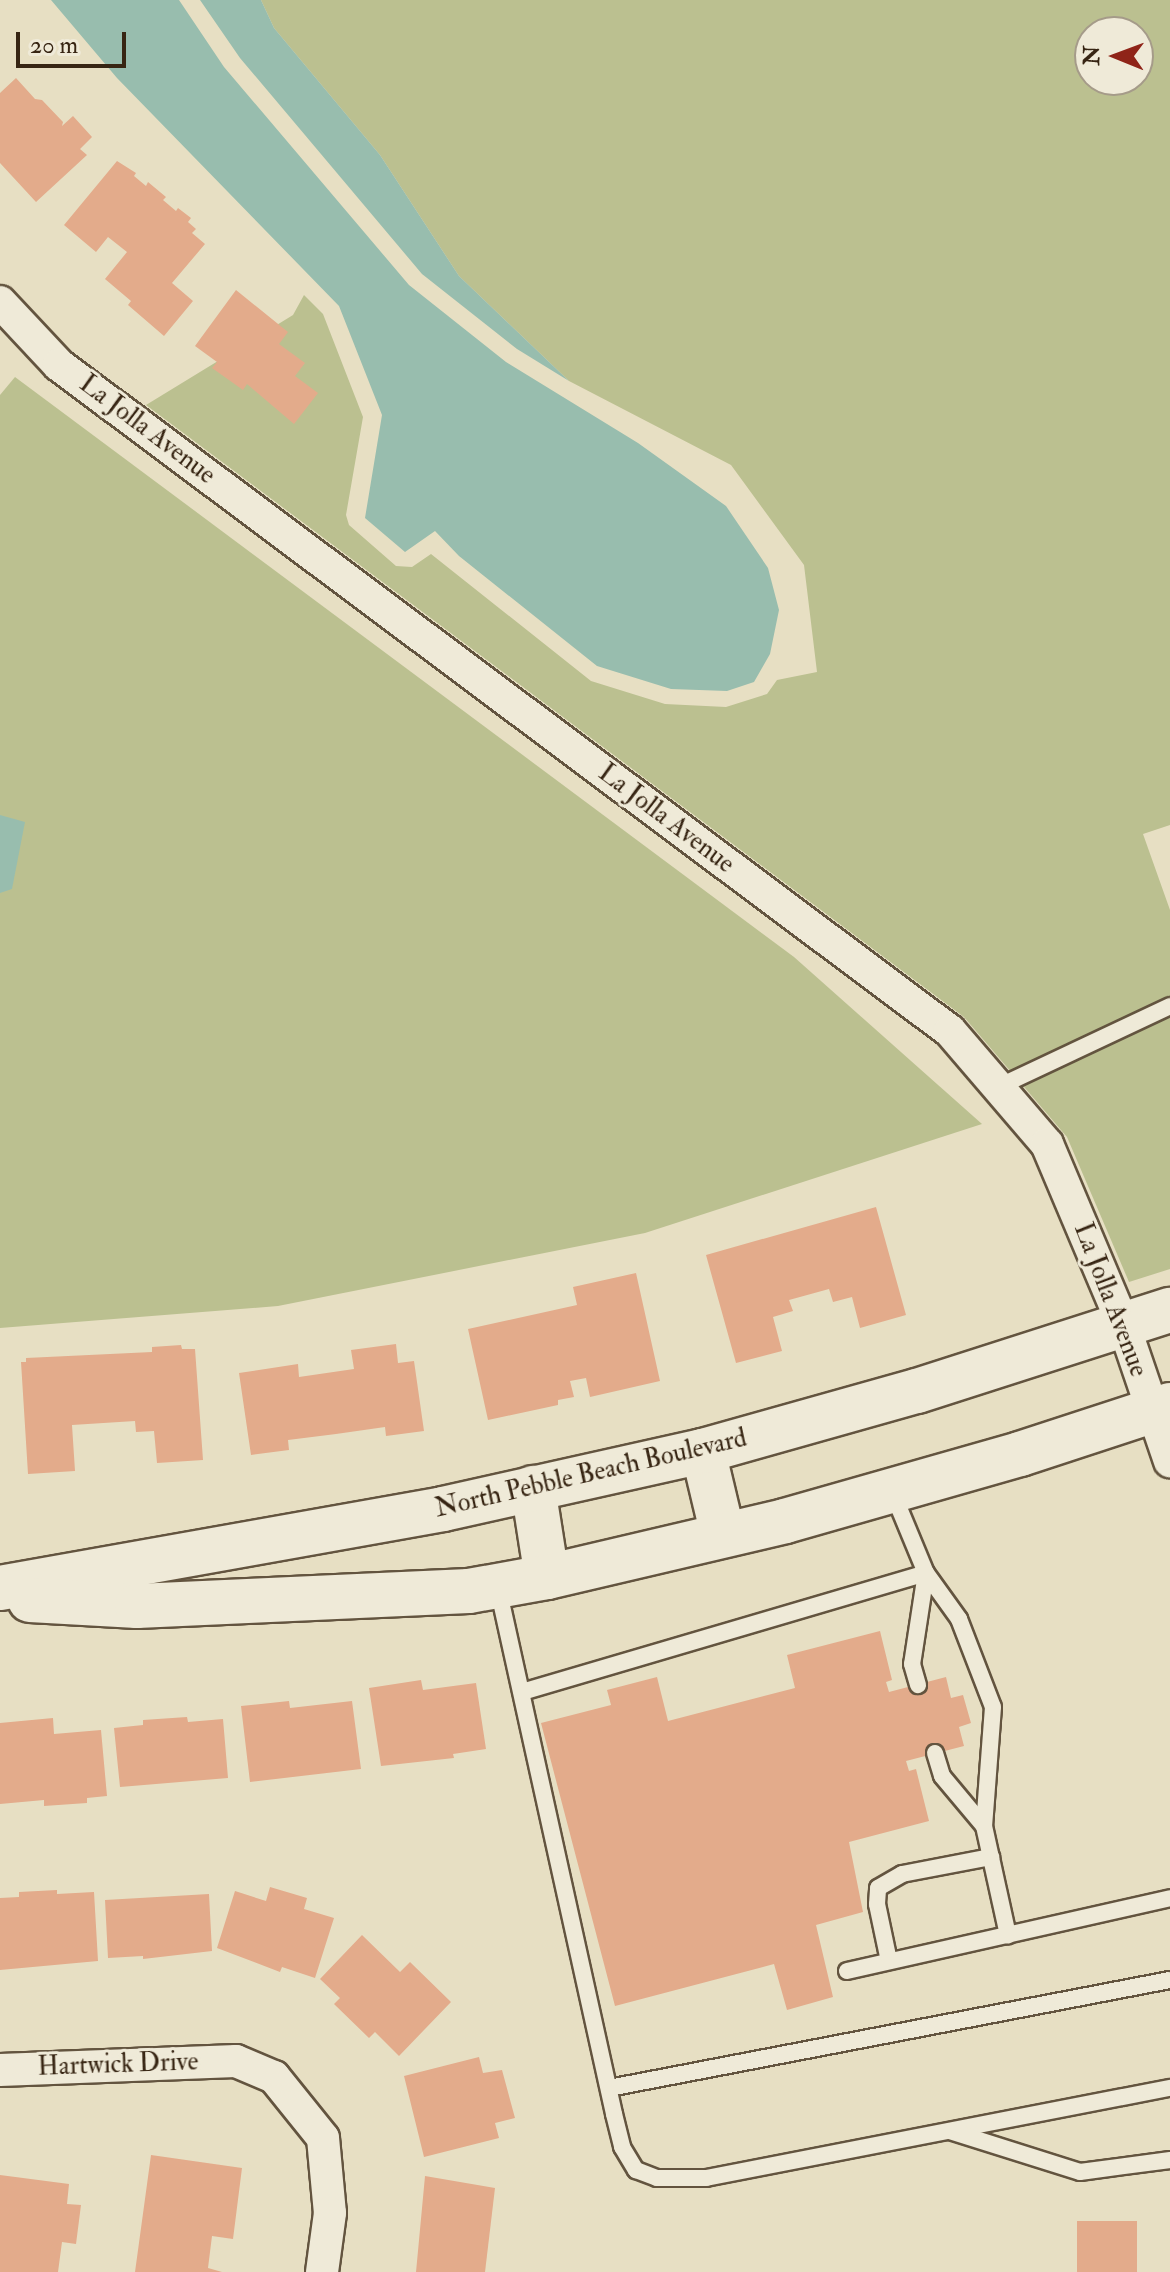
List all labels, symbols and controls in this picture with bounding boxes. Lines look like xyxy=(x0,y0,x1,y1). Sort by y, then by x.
scale bar xyxy=(20,16,130,66)
north arrow xyxy=(1074,16,1154,96)
text: 20 m xyxy=(30,30,78,61)
text: N xyxy=(1078,46,1106,66)
street label: La Jolla Avenue xyxy=(73,369,221,491)
street label: La Jolla Avenue xyxy=(592,758,740,880)
street label: La Jolla Avenue xyxy=(1066,1219,1154,1381)
street label: North Pebble Beach Boulevard xyxy=(432,1423,750,1525)
street label: Hartwick Drive xyxy=(37,2047,199,2083)

